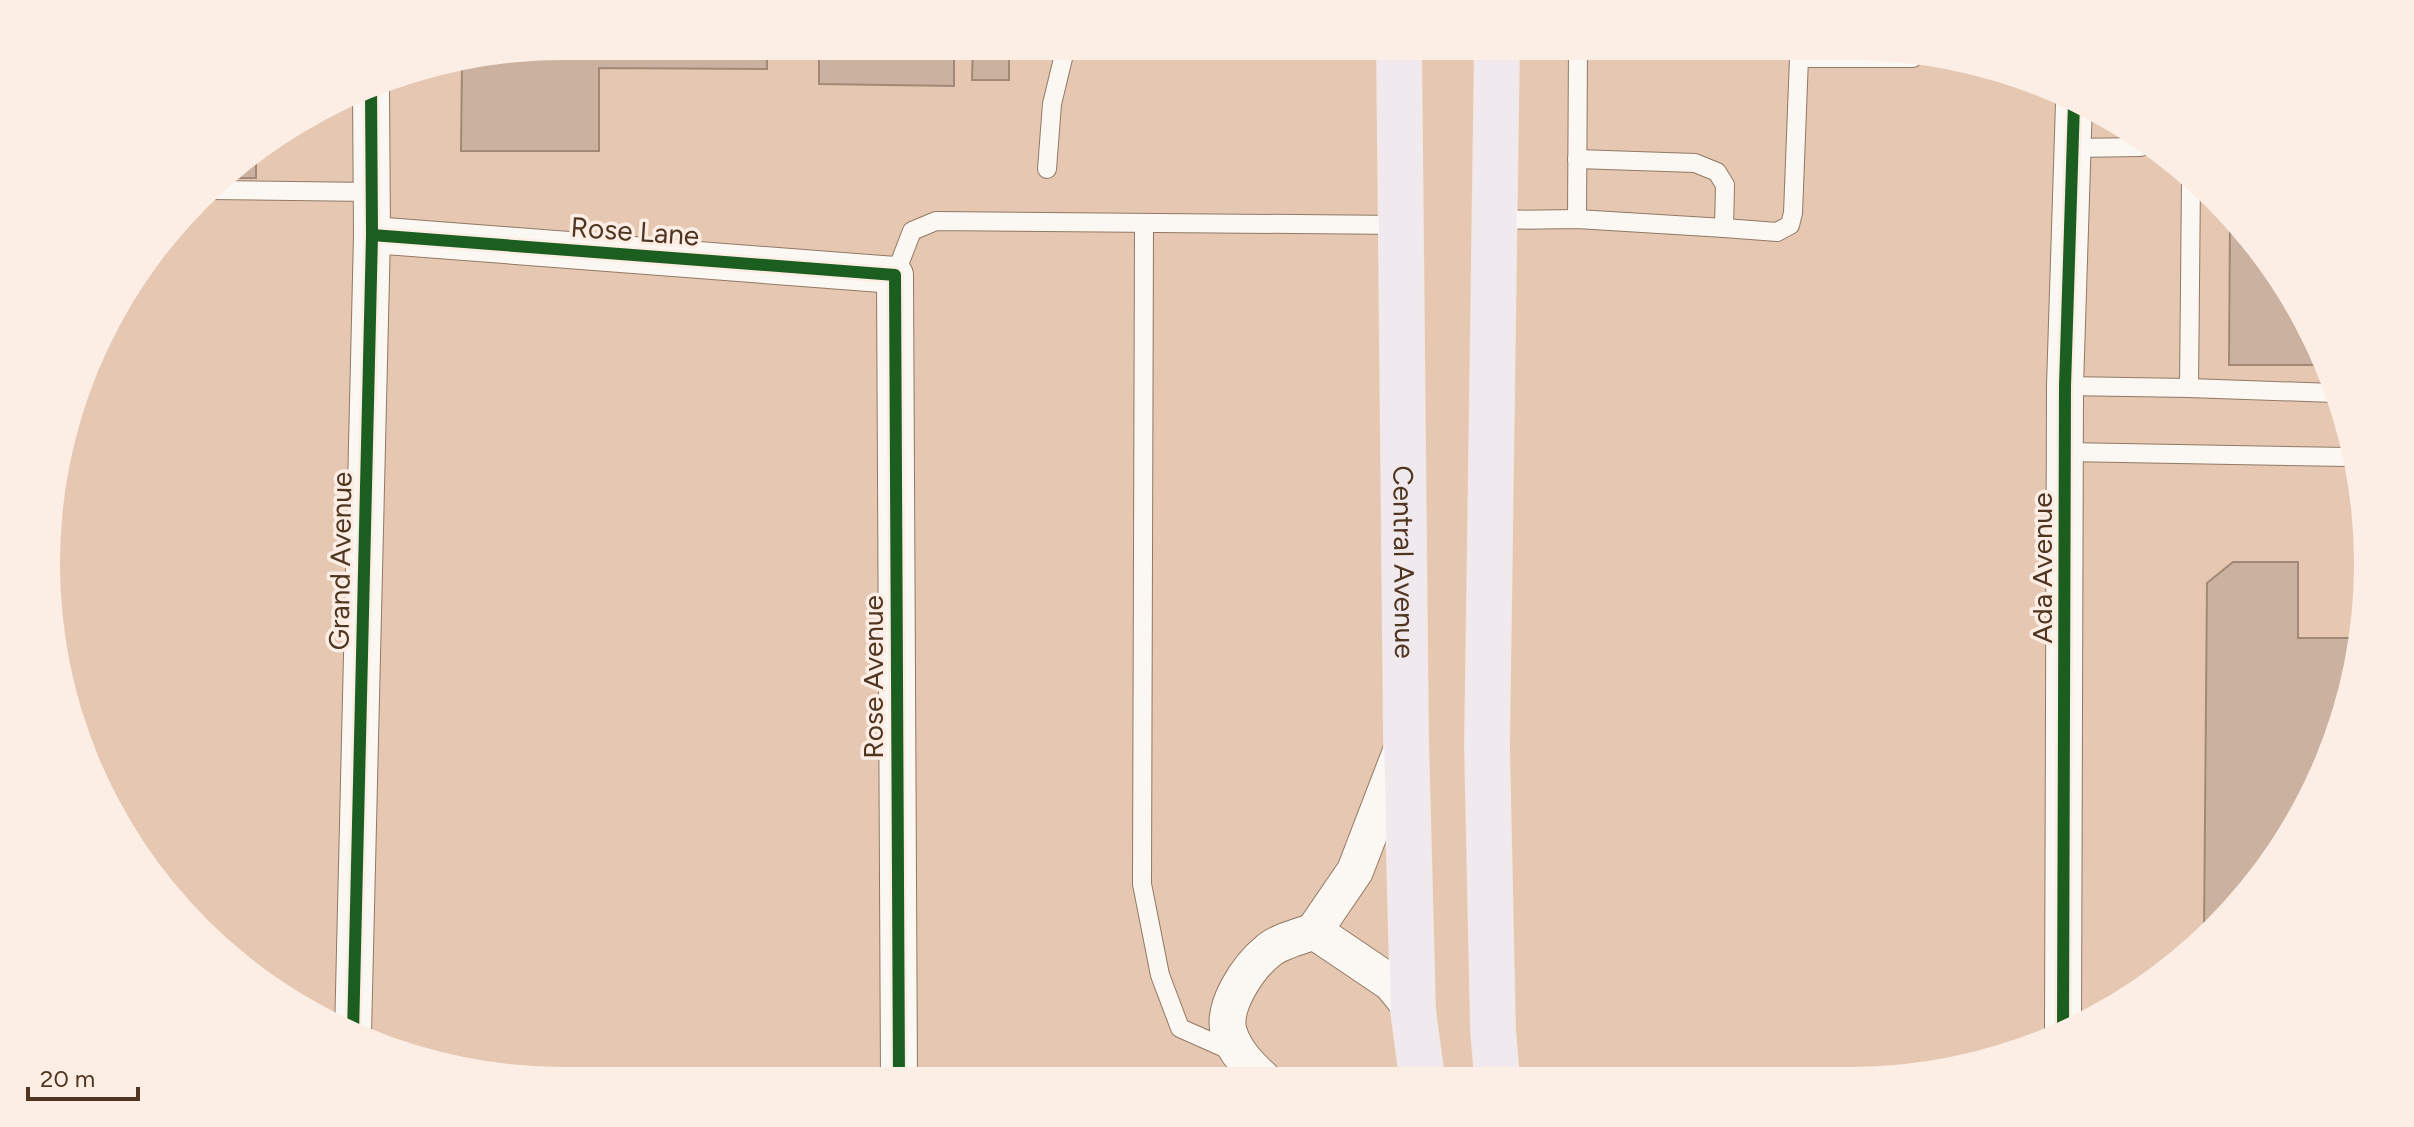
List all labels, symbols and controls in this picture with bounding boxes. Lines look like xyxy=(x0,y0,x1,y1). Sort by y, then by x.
street label: Rose Lane xyxy=(570,210,700,252)
street label: Central Avenue xyxy=(1386,465,1422,659)
street label: Grand Avenue xyxy=(321,471,359,651)
street label: Ada Avenue xyxy=(2025,492,2059,644)
street label: Rose Avenue xyxy=(856,595,890,759)
scale bar xyxy=(28,1051,138,1101)
text: 20 m xyxy=(40,1064,95,1093)

